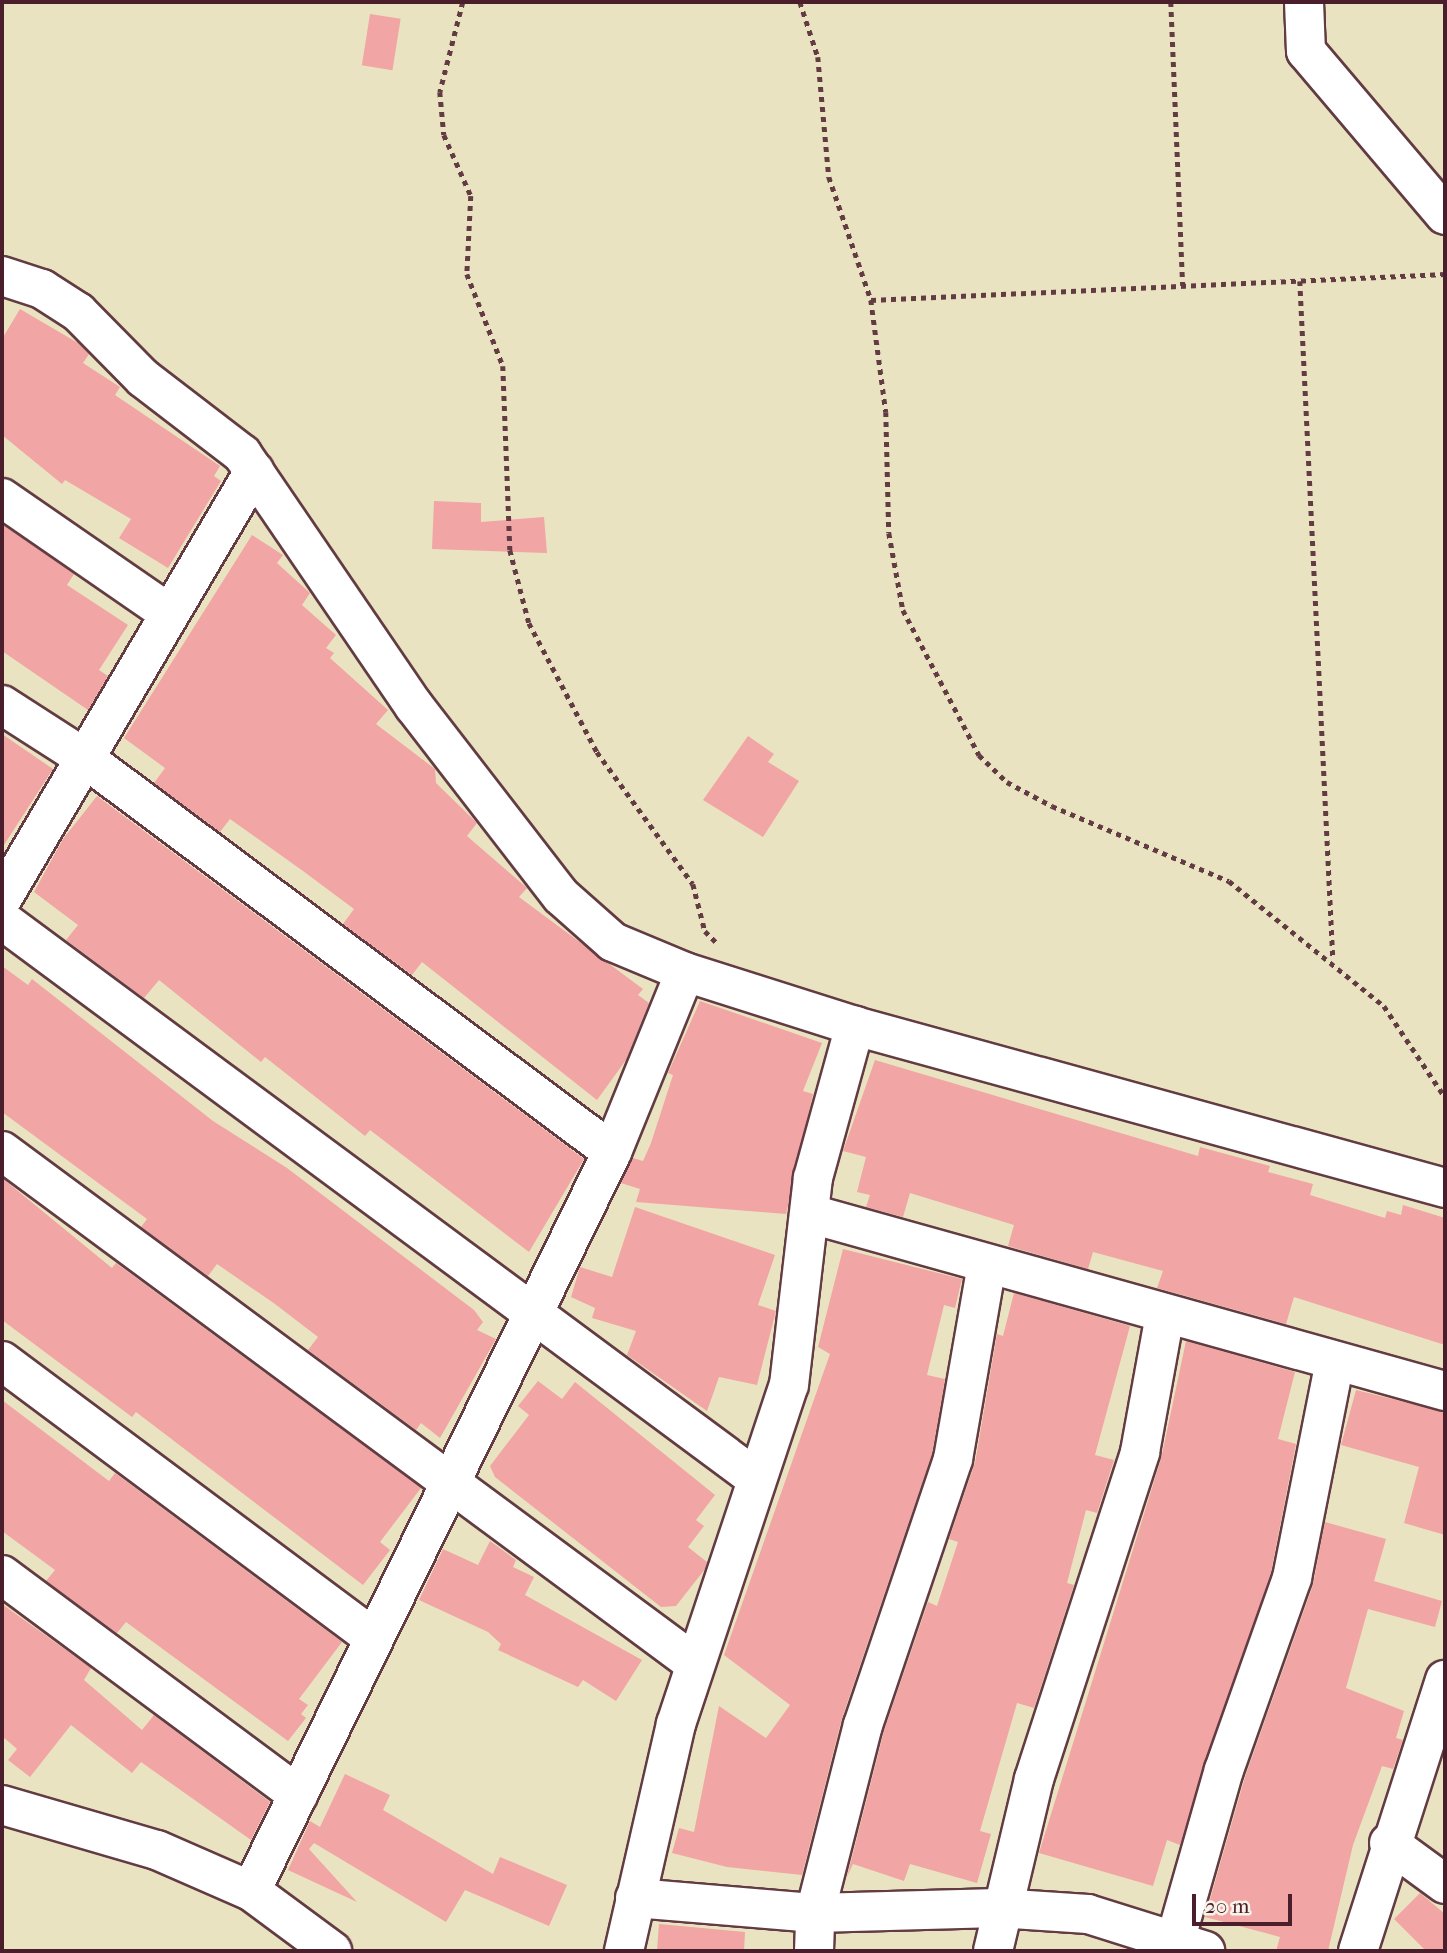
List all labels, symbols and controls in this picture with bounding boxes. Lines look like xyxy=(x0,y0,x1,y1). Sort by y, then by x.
scale bar xyxy=(1195,1880,1295,1924)
text: 20 m xyxy=(1205,1894,1249,1918)

